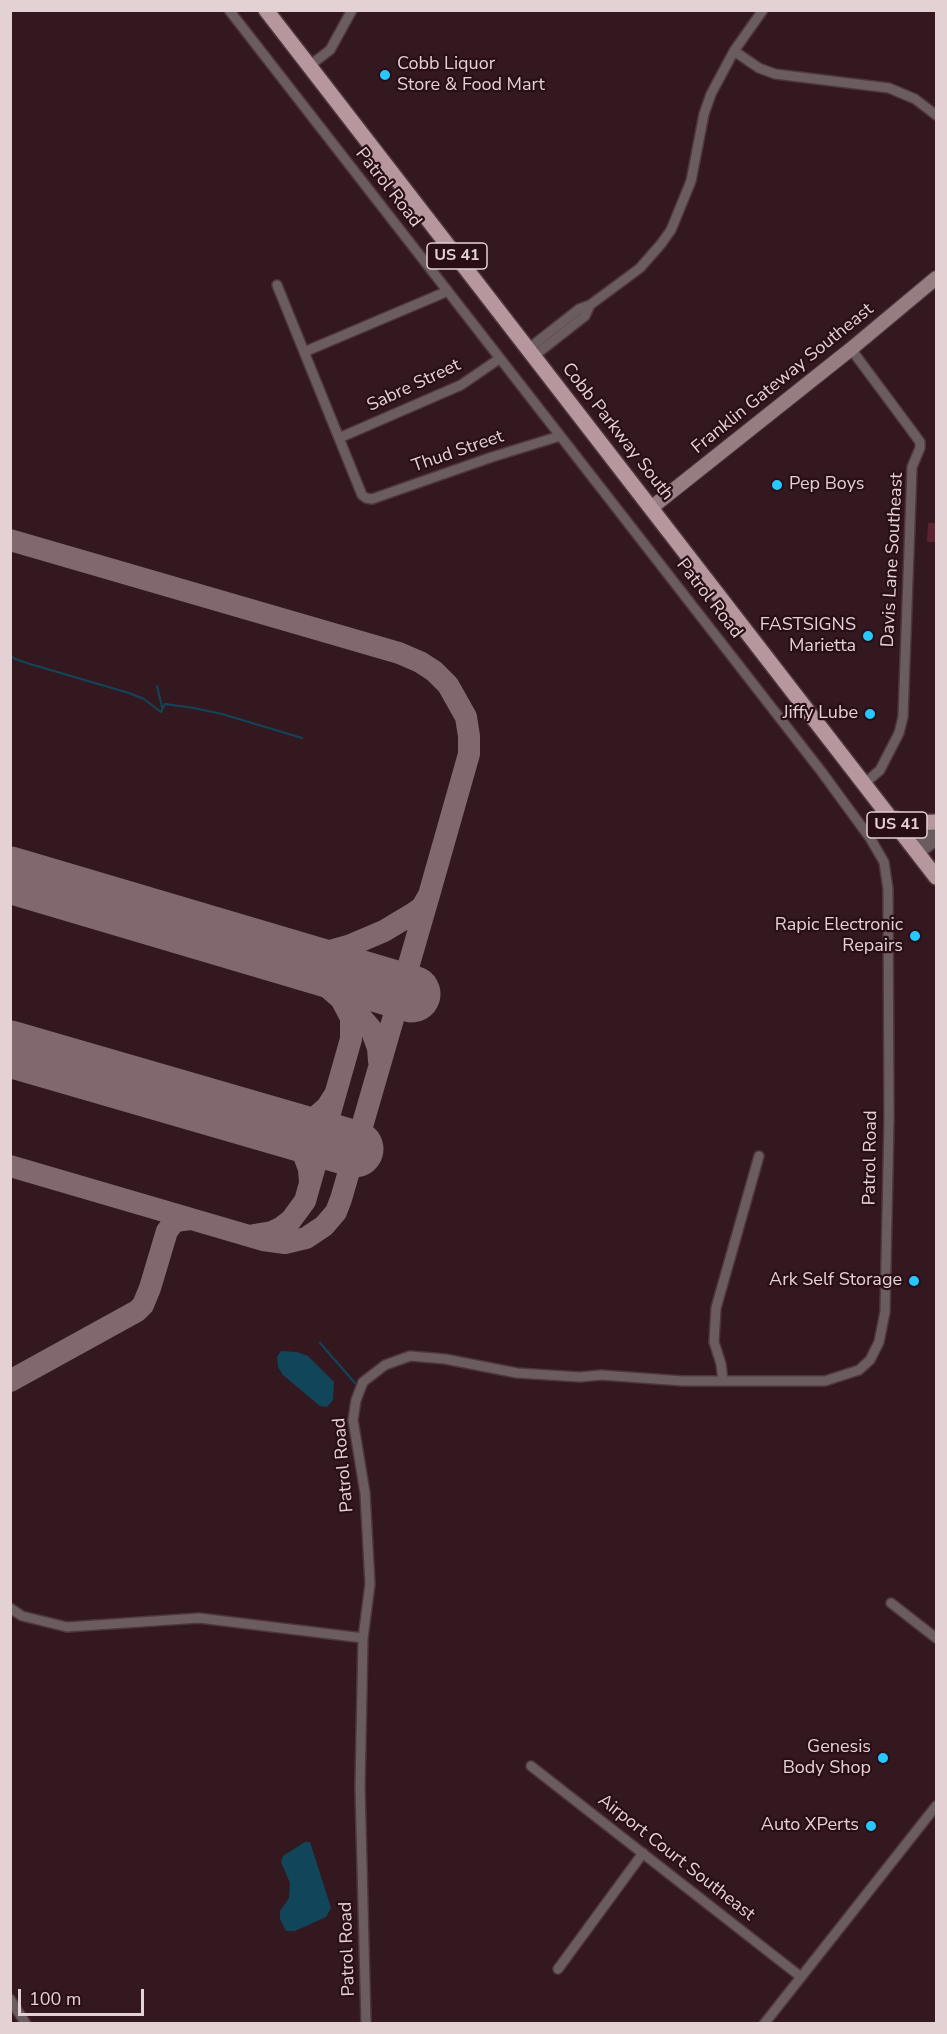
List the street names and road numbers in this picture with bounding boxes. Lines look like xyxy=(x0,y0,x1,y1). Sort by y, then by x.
street label: Patrol Road xyxy=(350,144,426,232)
road number: US 41 xyxy=(427,243,487,269)
street label: Franklin Gateway Southeast xyxy=(688,299,878,459)
street label: Sabre Street xyxy=(364,355,464,417)
street label: Cobb Parkway South xyxy=(557,359,677,505)
street label: Thud Street xyxy=(409,426,507,478)
street label: Davis Lane Southeast xyxy=(878,472,908,648)
street label: Patrol Road xyxy=(671,555,747,643)
road number: US 41 xyxy=(867,812,927,838)
street label: Patrol Road xyxy=(859,1110,883,1206)
street label: Patrol Road xyxy=(329,1417,359,1513)
street label: Airport Court Southeast xyxy=(593,1790,759,1926)
street label: Patrol Road xyxy=(336,1901,360,1997)

